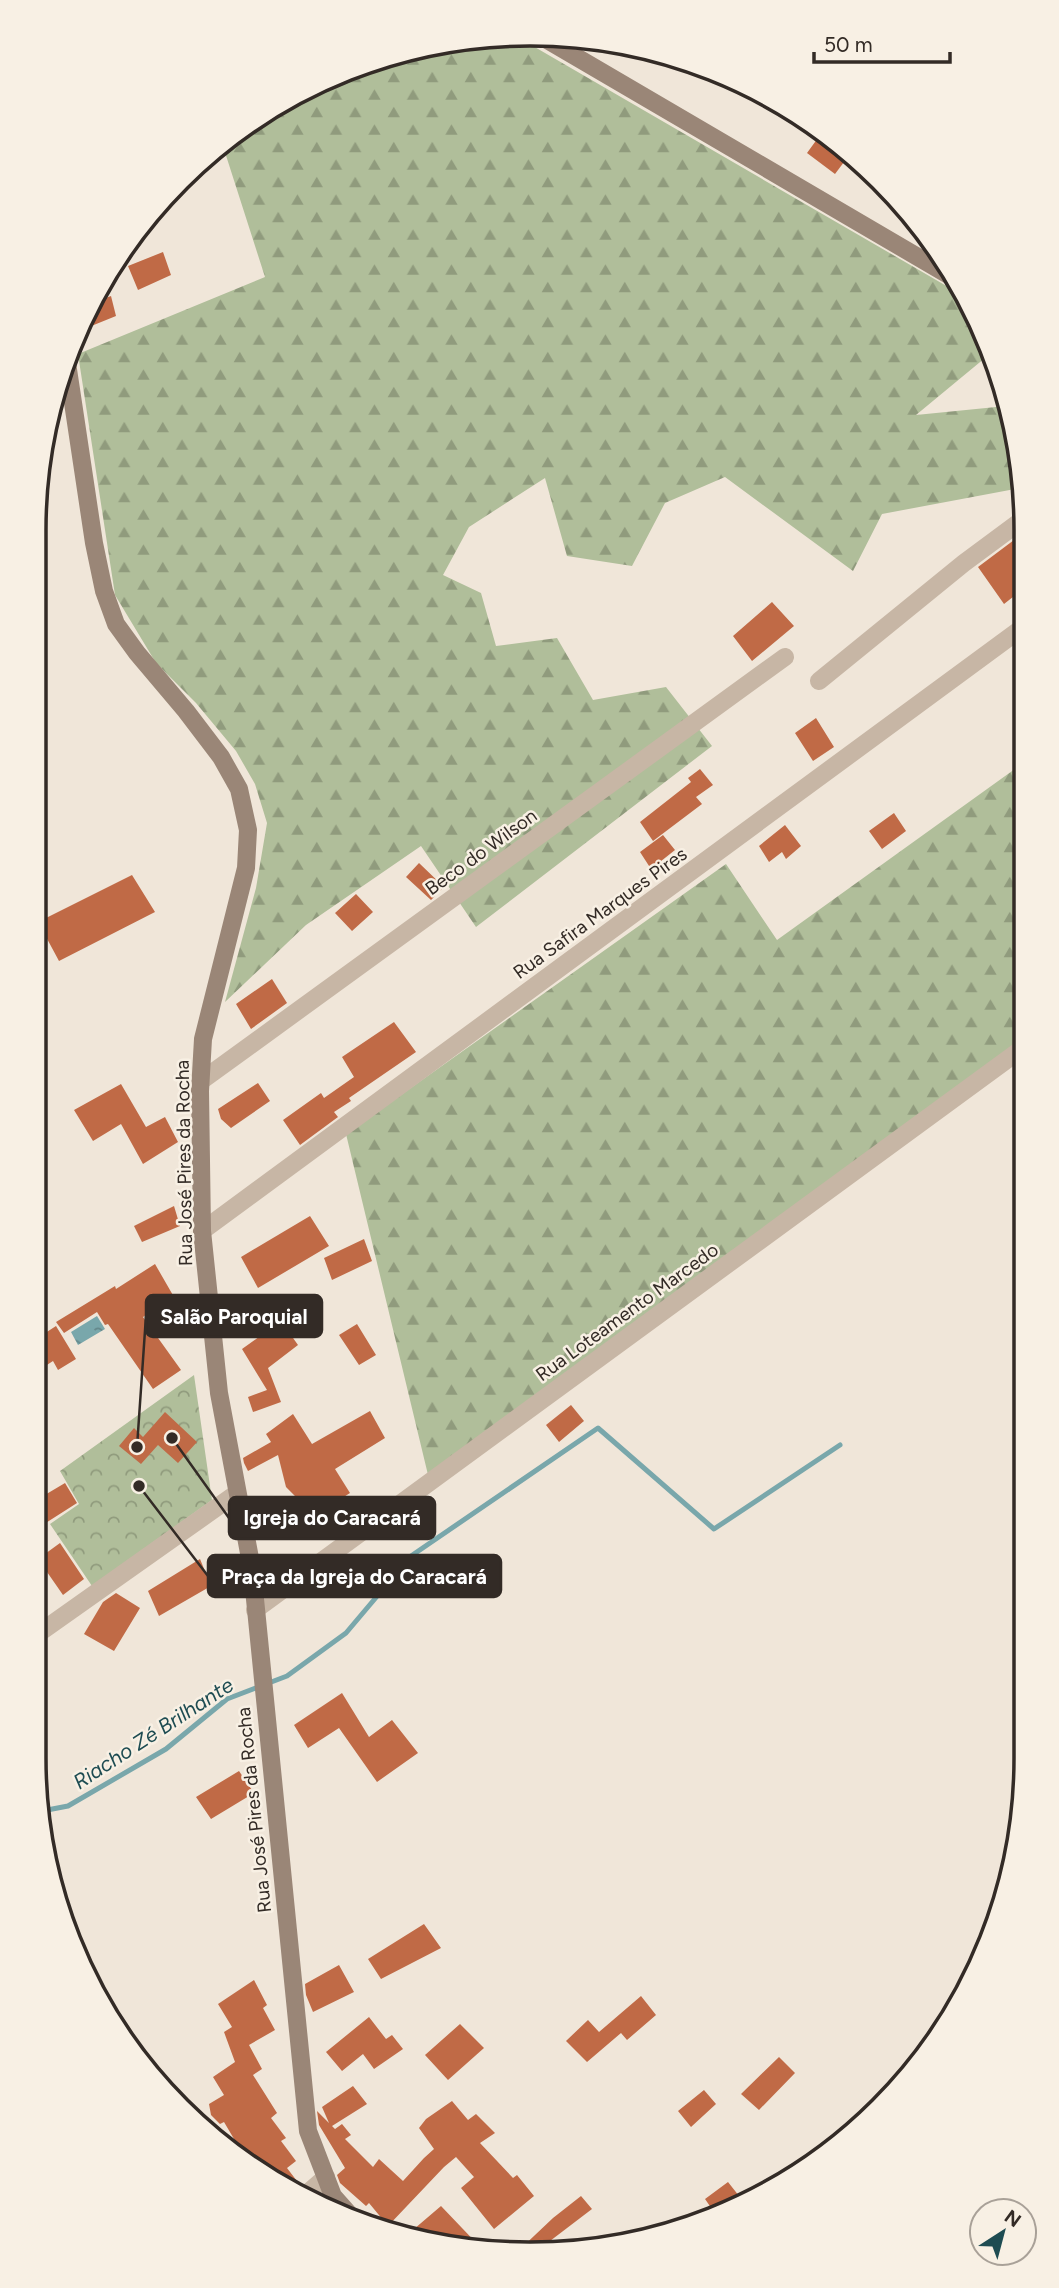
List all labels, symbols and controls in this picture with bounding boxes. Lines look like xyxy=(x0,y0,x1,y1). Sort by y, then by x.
scale bar xyxy=(814,21,950,65)
text: 50 m xyxy=(824,32,873,57)
street label: Beco do Wilson xyxy=(421,804,541,900)
street label: Rua Safira Marques Pires xyxy=(509,842,692,984)
street label: Rua José Pires da Rocha xyxy=(171,1060,197,1266)
street label: Rua Loteamento Marcedo xyxy=(531,1238,723,1386)
callout: Salão Paroquial xyxy=(146,1295,322,1337)
text: Salão Paroquial xyxy=(160,1304,308,1329)
callout: Igreja do Caracará xyxy=(229,1497,435,1539)
text: Igreja do Caracará xyxy=(243,1505,421,1530)
callout: Praça da Igreja do Caracará xyxy=(208,1555,501,1597)
text: Praça da Igreja do Caracará xyxy=(221,1564,487,1589)
water label: Riacho Zé Brilhante xyxy=(68,1672,238,1794)
street label: Rua José Pires da Rocha xyxy=(232,1706,276,1914)
north arrow xyxy=(968,2197,1038,2267)
text: N xyxy=(1000,2205,1025,2232)

